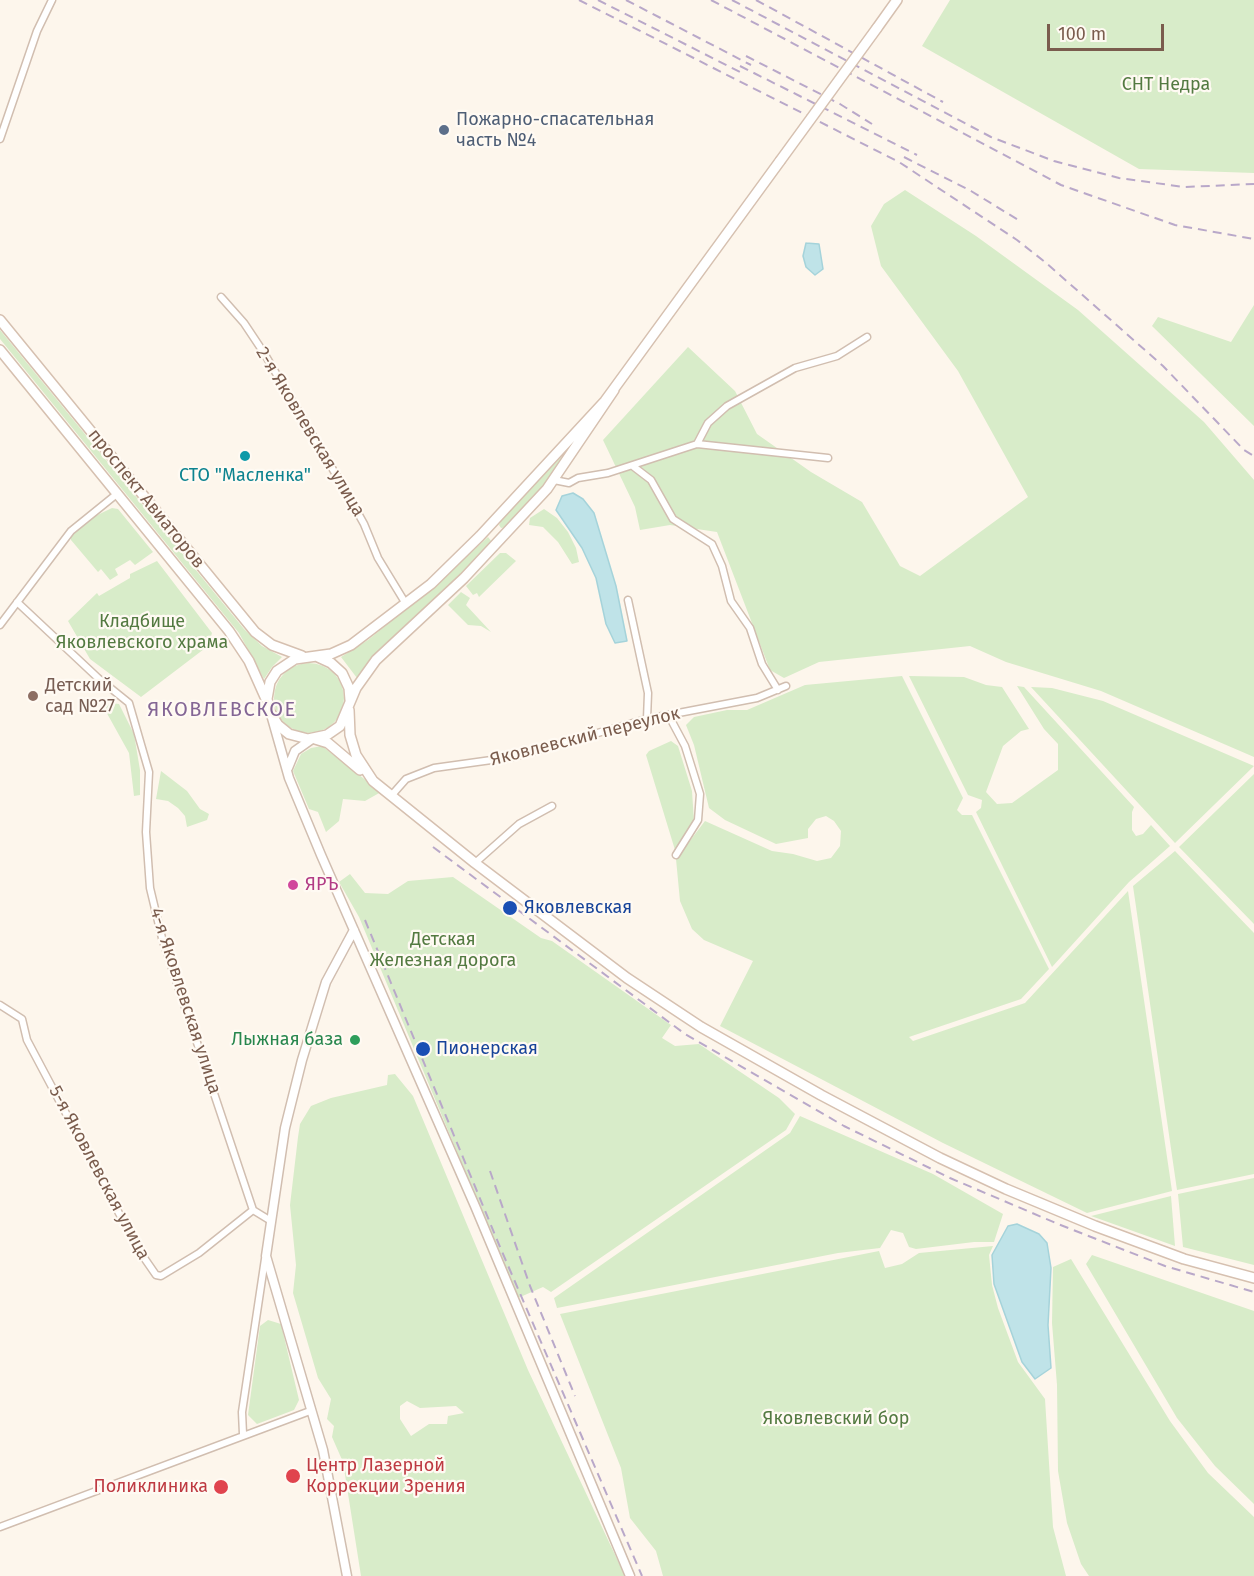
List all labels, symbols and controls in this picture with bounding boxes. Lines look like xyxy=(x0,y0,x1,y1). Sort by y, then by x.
scale bar xyxy=(1050,12,1167,50)
text: 100 m xyxy=(1058,23,1106,45)
park label: СНТ Недра xyxy=(1122,74,1210,96)
place label: Пожарно-спасательная часть №4 xyxy=(456,109,654,152)
marker: Пожарно-спасательная часть №4 xyxy=(437,123,451,137)
street label: 2-я Яковлевская улица xyxy=(251,343,369,521)
street label: проспект Авиаторов xyxy=(83,425,209,573)
marker: СТО "Масленка" xyxy=(238,449,252,463)
place label: СТО "Масленка" xyxy=(179,465,311,487)
park label: Кладбище Яковлевского храма xyxy=(56,611,228,654)
place label: Детский сад №27 xyxy=(45,675,115,718)
marker: Детский сад №27 xyxy=(26,689,40,703)
district label: ЯКОВЛЕВСКОЕ xyxy=(147,698,297,722)
street label: Яковлевский переулок xyxy=(488,703,682,771)
place label: ЯРЪ xyxy=(305,874,338,896)
marker: ЯРЪ xyxy=(286,878,300,892)
place label: Яковлевская xyxy=(524,897,632,919)
marker: Яковлевская xyxy=(501,899,519,917)
street label: 4-я Яковлевская улица xyxy=(145,905,225,1097)
park label: Детская Железная дорога xyxy=(370,929,516,972)
place label: Лыжная база xyxy=(231,1029,343,1051)
marker: Лыжная база xyxy=(348,1033,362,1047)
place label: Пионерская xyxy=(436,1038,538,1060)
marker: Пионерская xyxy=(414,1040,432,1058)
street label: 5-я Яковлевская улица xyxy=(44,1082,154,1264)
park label: Яковлевский бор xyxy=(763,1408,909,1430)
place label: Центр Лазерной Коррекции Зрения xyxy=(306,1455,466,1498)
marker: Центр Лазерной Коррекции Зрения xyxy=(284,1467,302,1485)
place label: Поликлиника xyxy=(94,1476,208,1498)
marker: Поликлиника xyxy=(212,1478,230,1496)

